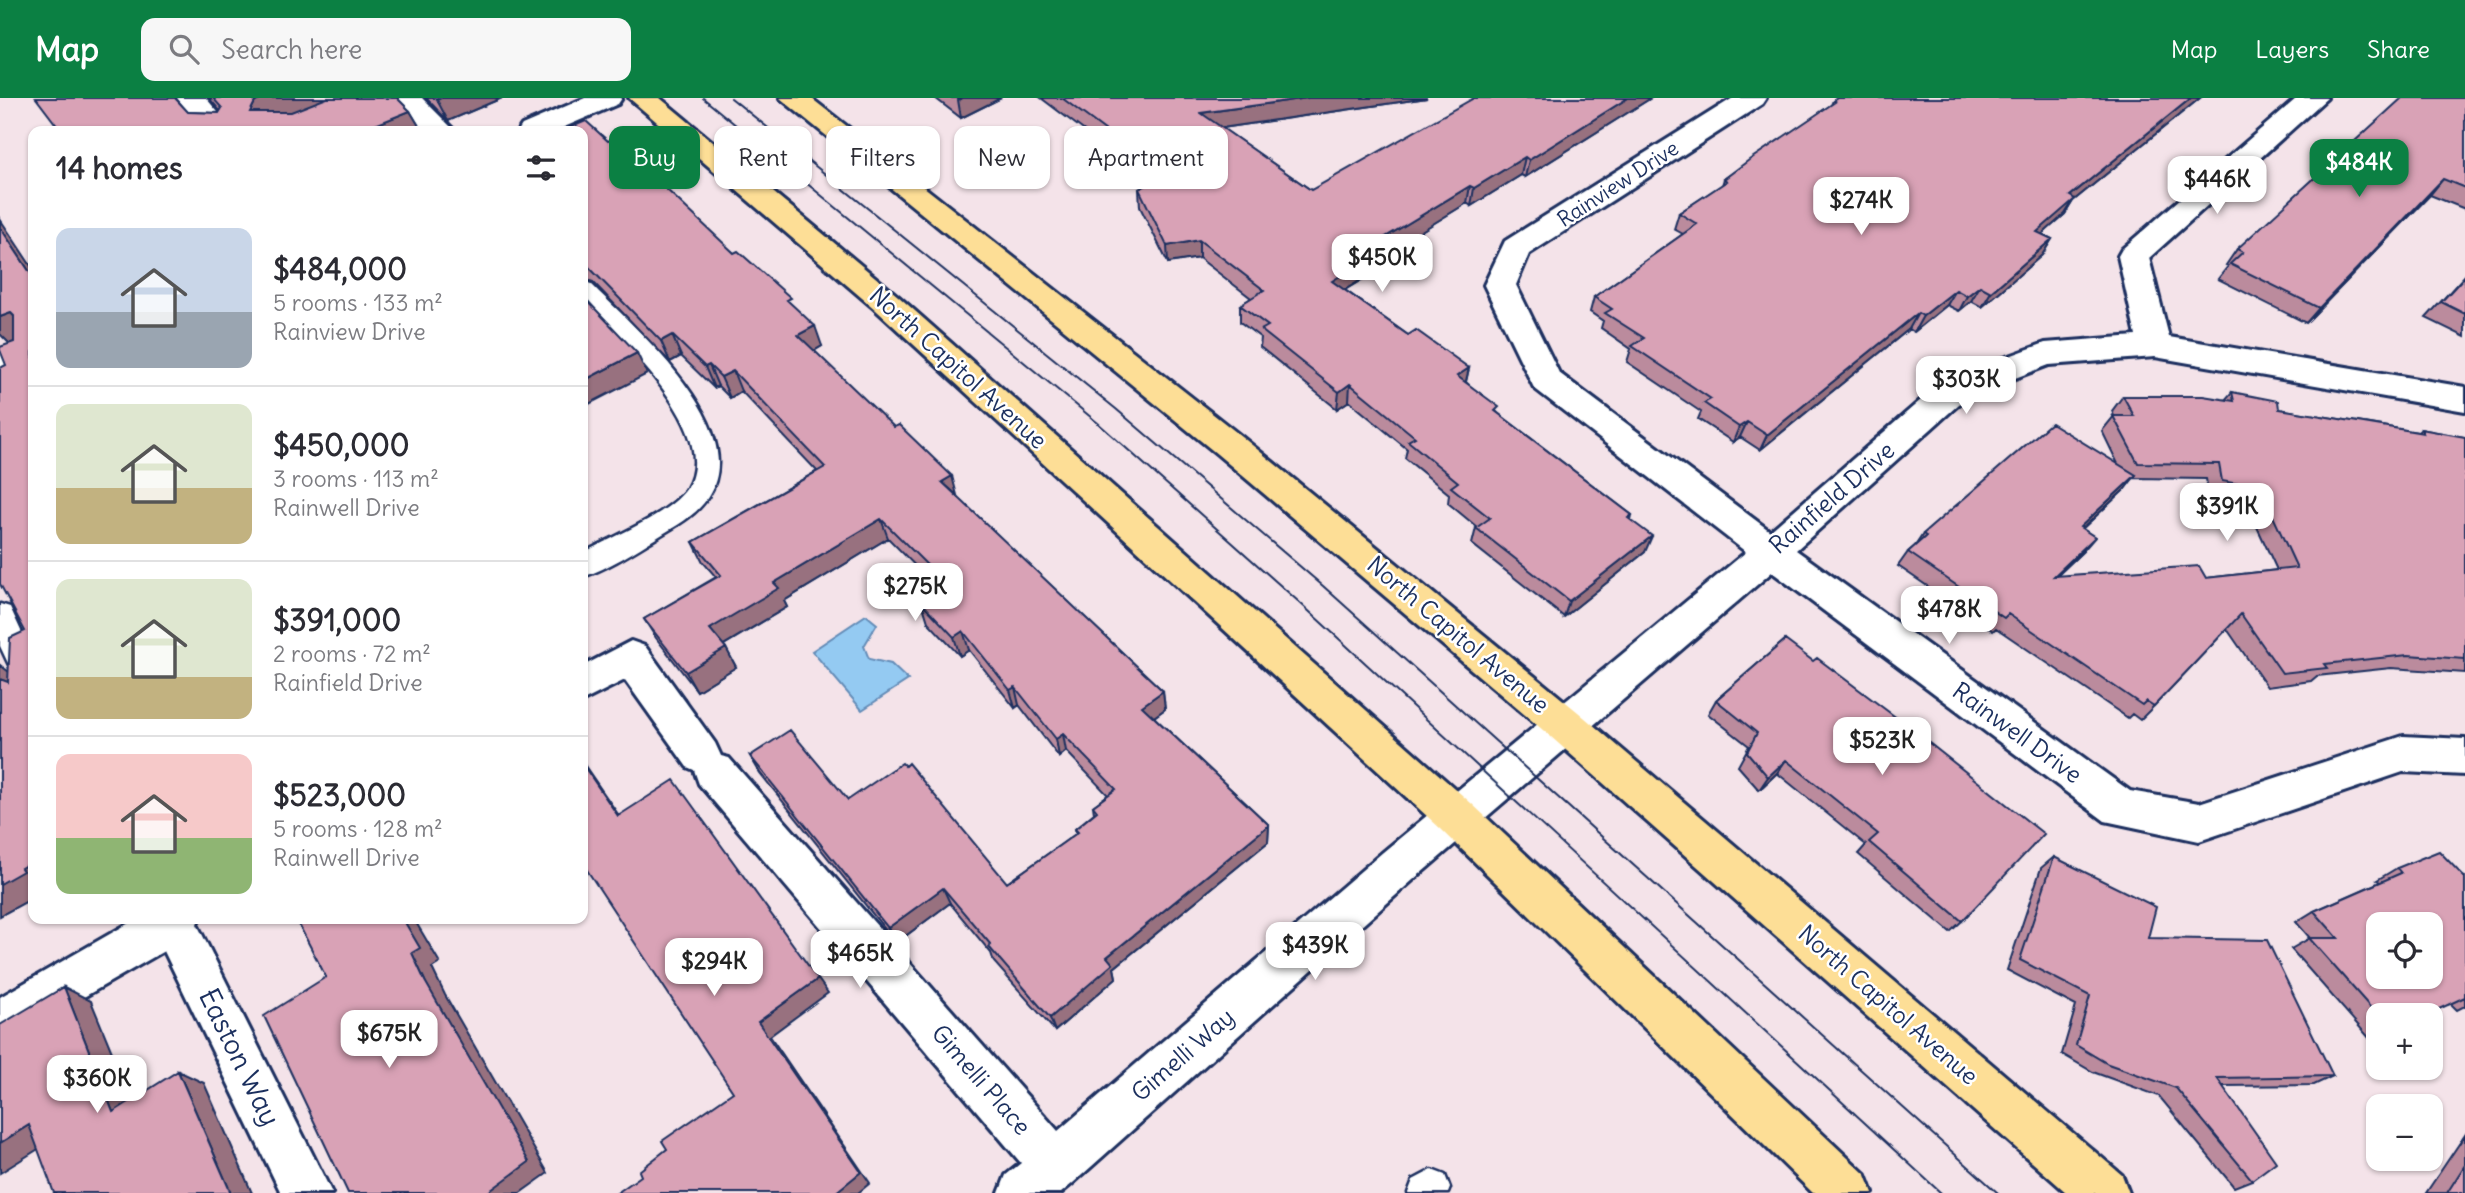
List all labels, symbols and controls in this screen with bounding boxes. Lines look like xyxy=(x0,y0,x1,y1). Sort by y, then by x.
search box xyxy=(141,18,631,81)
text: Map xyxy=(35,28,99,70)
icon: search xyxy=(165,30,203,68)
text: Search here xyxy=(221,33,362,66)
text: Map xyxy=(2171,34,2217,64)
text: Layers xyxy=(2255,34,2329,64)
text: Share xyxy=(2367,34,2430,64)
chip: Buy xyxy=(609,126,700,189)
chip: Rent xyxy=(714,126,812,189)
chip: Filters xyxy=(826,126,940,189)
chip: New xyxy=(954,126,1050,189)
chip: Apartment xyxy=(1064,126,1228,189)
street label: Rainview Drive xyxy=(1552,134,1684,233)
pin: $484K xyxy=(2310,140,2408,199)
text: $484K xyxy=(2326,147,2392,176)
text: 14 homes xyxy=(56,149,183,187)
icon: filters xyxy=(522,149,560,187)
pin: $446K xyxy=(2168,156,2266,216)
text: $446K xyxy=(2184,164,2250,193)
pin: $274K xyxy=(1812,178,1910,237)
text: $274K xyxy=(1829,185,1893,214)
pin: $450K xyxy=(1333,234,1431,294)
text: $450K xyxy=(1348,242,1416,271)
text: $484,000 xyxy=(273,250,407,288)
icon: home xyxy=(112,256,196,340)
street label: North Capitol Avenue xyxy=(864,280,1054,455)
text: 5 rooms · 133 m² xyxy=(273,288,443,317)
text: Rainview Drive xyxy=(273,317,426,346)
pin: $303K xyxy=(1917,356,2015,416)
text: $303K xyxy=(1932,364,2000,393)
text: $450,000 xyxy=(273,426,409,464)
icon: home xyxy=(112,432,196,516)
street label: Rainfield Drive xyxy=(1763,435,1900,560)
text: 3 rooms · 113 m² xyxy=(273,464,439,493)
pin: $391K xyxy=(2178,484,2276,543)
text: $391K xyxy=(2196,491,2258,520)
text: Rainwell Drive xyxy=(273,493,420,522)
street label: North Capitol Avenue xyxy=(1361,549,1556,719)
pin: $275K xyxy=(866,564,964,623)
text: $275K xyxy=(883,571,947,600)
pin: $478K xyxy=(1900,587,1998,646)
text: $478K xyxy=(1917,594,1981,623)
text: $391,000 xyxy=(273,601,401,639)
icon: home xyxy=(112,607,196,691)
text: 2 rooms · 72 m² xyxy=(273,639,431,668)
text: Rainfield Drive xyxy=(273,668,423,697)
street label: Rainwell Drive xyxy=(1947,675,2088,789)
pin: $523K xyxy=(1833,718,1931,777)
text: $523K xyxy=(1849,725,1915,754)
text: $523,000 xyxy=(273,776,406,814)
icon: home xyxy=(112,782,196,866)
text: 5 rooms · 128 m² xyxy=(273,814,443,843)
text: Rainwell Drive xyxy=(273,843,420,872)
map controls xyxy=(2366,912,2443,1171)
button: locate xyxy=(2366,912,2443,989)
street label: North Capitol Avenue xyxy=(1792,918,1985,1091)
pin: $439K xyxy=(1266,922,1364,982)
pin: $465K xyxy=(811,930,909,990)
text: $439K xyxy=(1282,930,1348,959)
text: $465K xyxy=(827,938,893,967)
pin: $294K xyxy=(665,939,763,998)
text: $294K xyxy=(681,946,747,975)
street label: Easton Way xyxy=(191,982,289,1132)
street label: Gimelli Way xyxy=(1125,1001,1240,1107)
button: + xyxy=(2366,1003,2443,1080)
pin: $675K xyxy=(340,1010,438,1070)
text: $675K xyxy=(357,1018,421,1047)
street label: Gimelli Place xyxy=(926,1018,1038,1141)
pin: $360K xyxy=(48,1056,146,1115)
text: $360K xyxy=(63,1063,131,1092)
button: − xyxy=(2366,1094,2443,1171)

